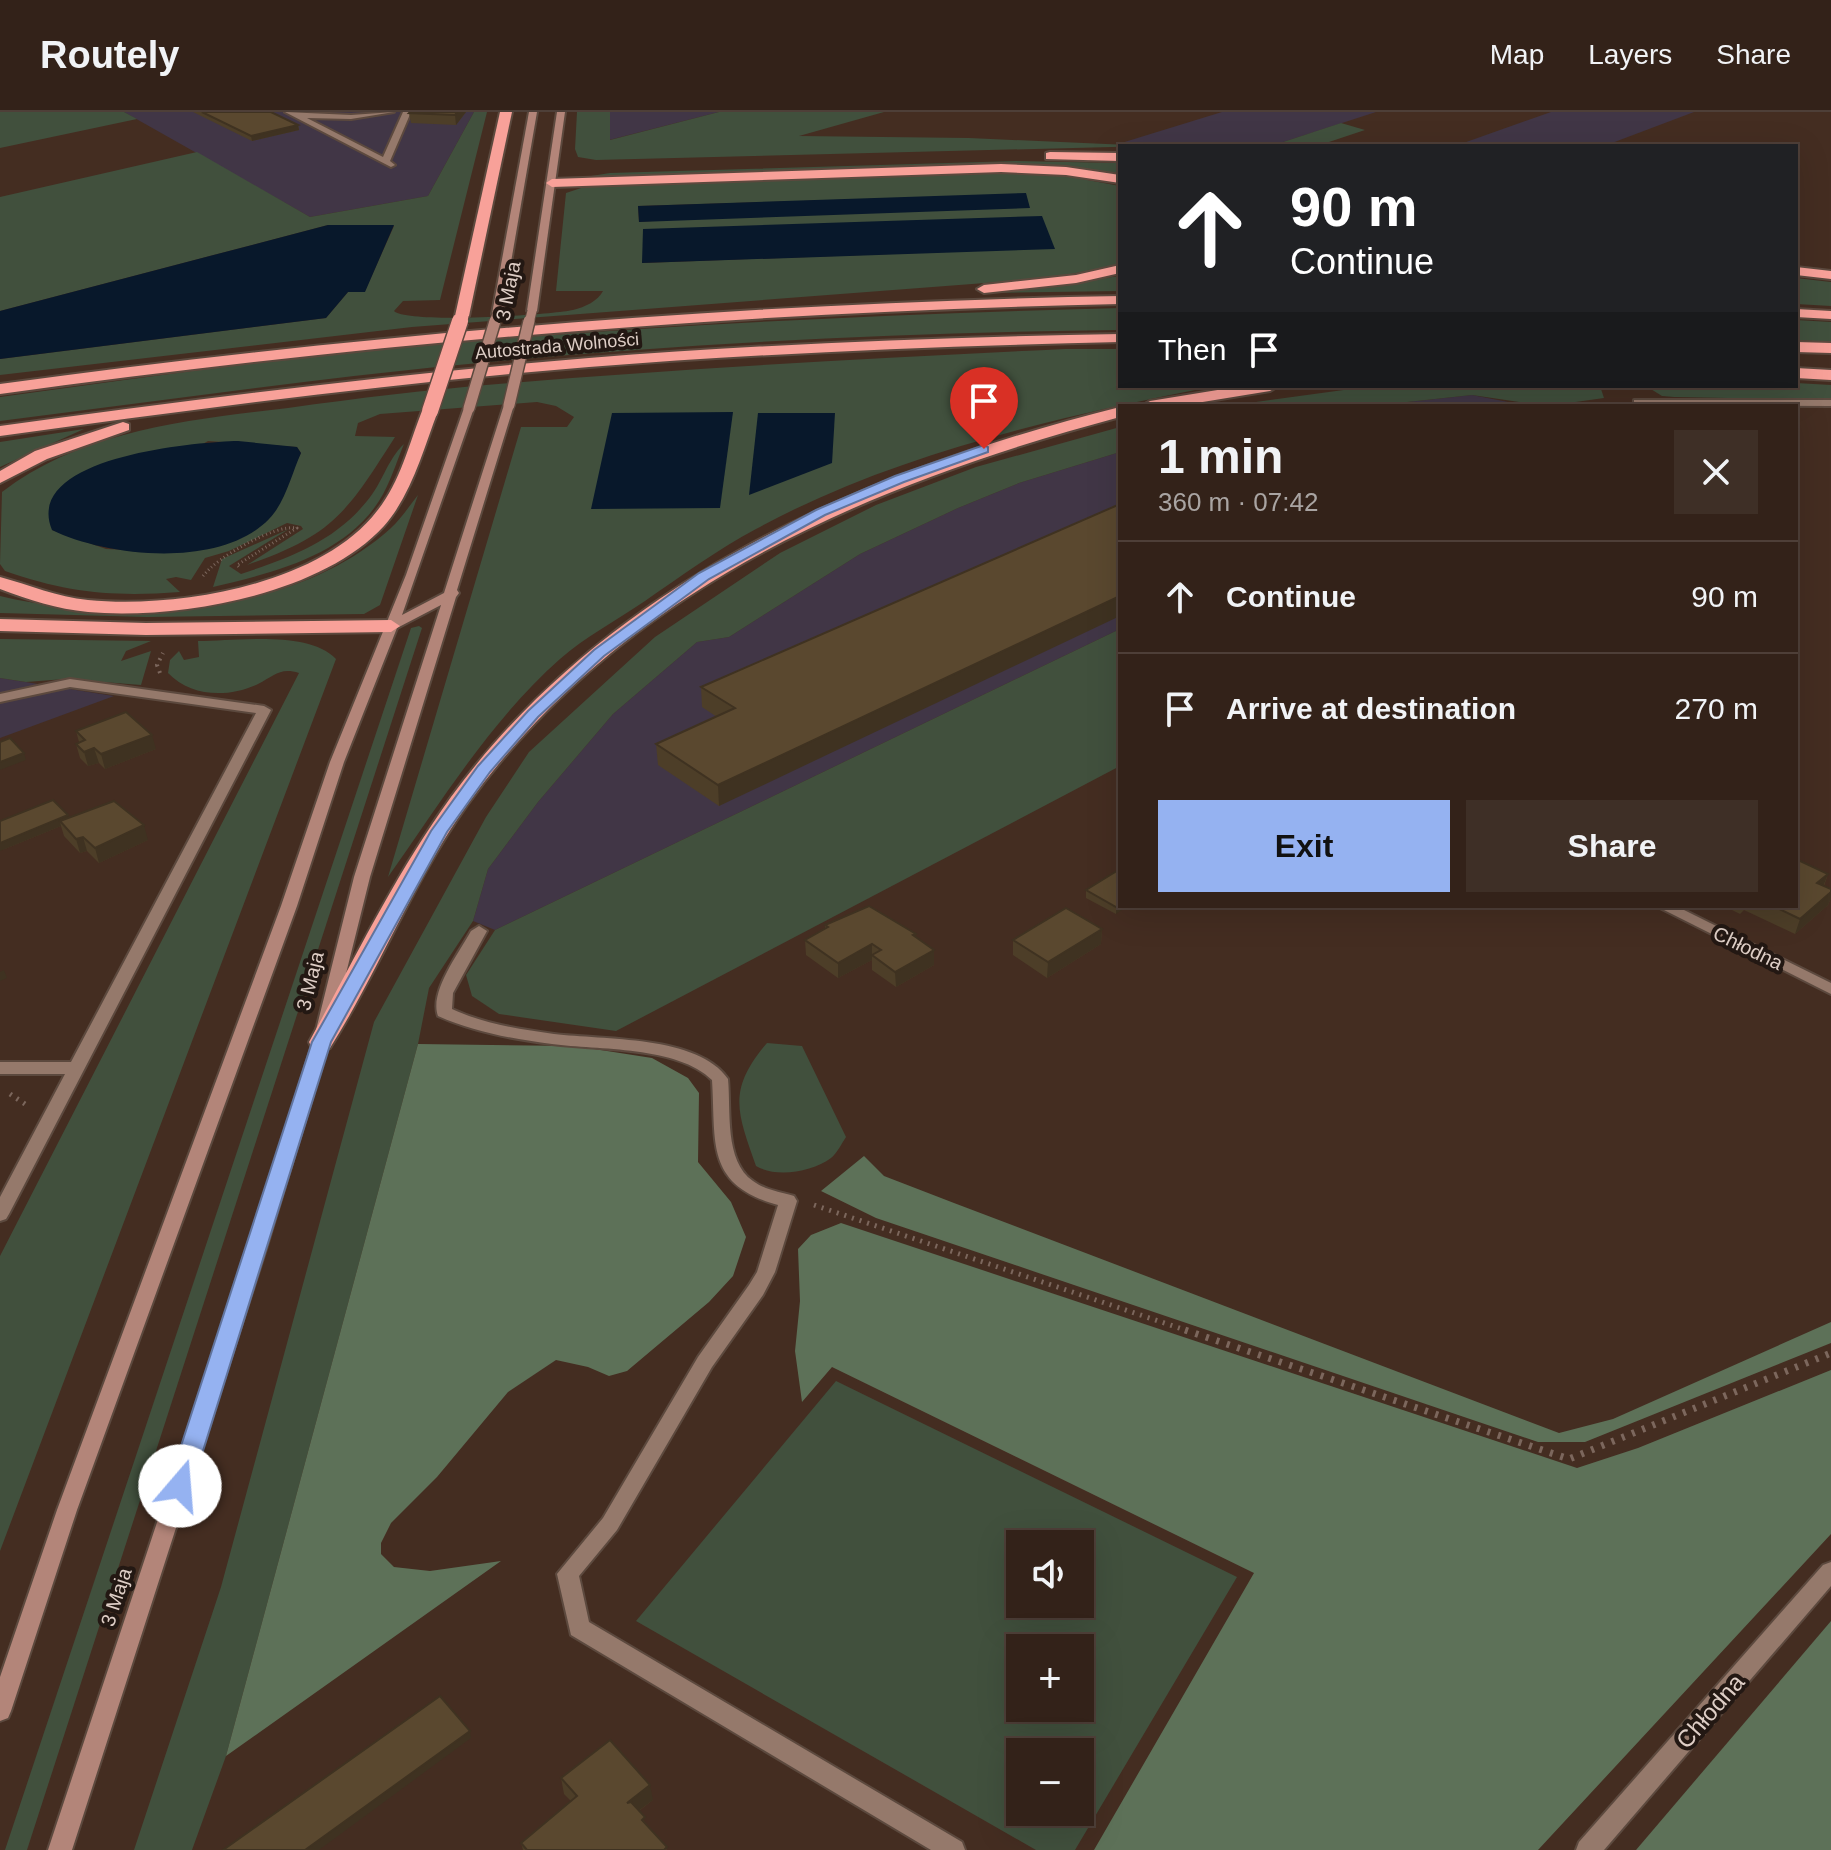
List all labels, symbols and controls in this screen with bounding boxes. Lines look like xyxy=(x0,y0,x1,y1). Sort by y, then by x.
text: Routely xyxy=(40,34,179,76)
text: Map xyxy=(1490,39,1544,70)
text: Layers xyxy=(1588,39,1672,70)
text: Share xyxy=(1716,39,1791,70)
text: 90 m xyxy=(1290,175,1418,238)
icon: ahead xyxy=(1158,176,1262,280)
text: Continue xyxy=(1290,241,1434,282)
street label: 3 Maja xyxy=(491,259,525,323)
icon: arrive xyxy=(1242,328,1286,372)
street label: Autostrada Wolności xyxy=(474,329,640,363)
text: Then xyxy=(1158,333,1226,366)
pin xyxy=(950,367,1018,449)
icon: arrive xyxy=(962,379,1006,423)
text: 1 min xyxy=(1158,430,1283,483)
button: close xyxy=(1674,430,1758,514)
text: 360 m · 07:42 xyxy=(1158,487,1318,517)
icon: ahead xyxy=(1158,575,1202,619)
text: Continue xyxy=(1226,580,1356,613)
text: 90 m xyxy=(1691,580,1758,613)
icon: arrive xyxy=(1158,687,1202,731)
text: Arrive at destination xyxy=(1226,692,1516,725)
text: 270 m xyxy=(1675,692,1758,725)
button: Exit xyxy=(1158,800,1450,892)
button: Share xyxy=(1466,800,1758,892)
street label: Chłodna xyxy=(1710,922,1787,975)
street label: 3 Maja xyxy=(292,948,328,1013)
position arrow xyxy=(138,1444,222,1528)
map controls xyxy=(1006,1530,1094,1826)
button: sound xyxy=(1006,1530,1094,1618)
street label: 3 Maja xyxy=(96,1564,136,1629)
button: + xyxy=(1006,1634,1094,1722)
street label: Chłodna xyxy=(1670,1668,1750,1754)
button: − xyxy=(1006,1738,1094,1826)

